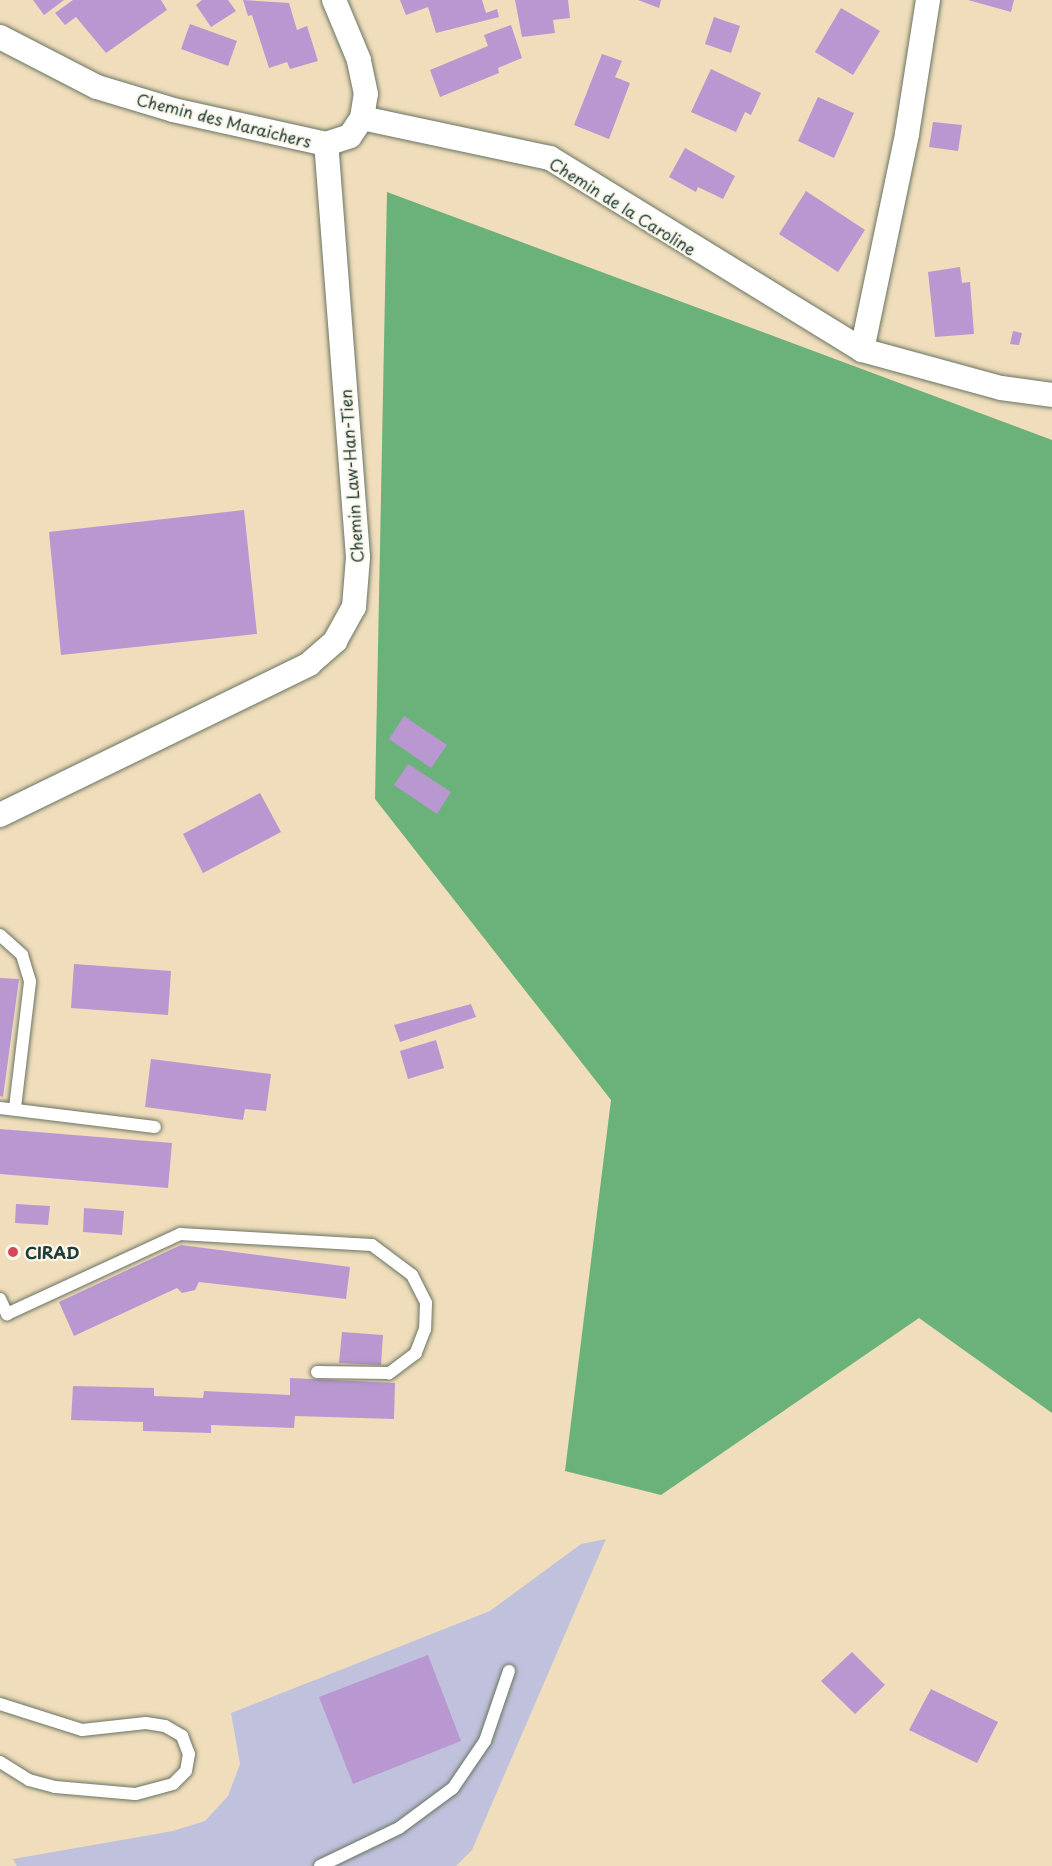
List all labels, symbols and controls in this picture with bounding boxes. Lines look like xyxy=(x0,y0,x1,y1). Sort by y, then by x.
street label: Chemin des Maraichers xyxy=(135,89,313,151)
street label: Chemin de la Caroline xyxy=(546,153,700,259)
street label: Chemin Law-Han-Tien xyxy=(335,389,367,563)
place label: CIRAD xyxy=(25,1242,80,1262)
marker: CIRAD xyxy=(6,1245,20,1259)

